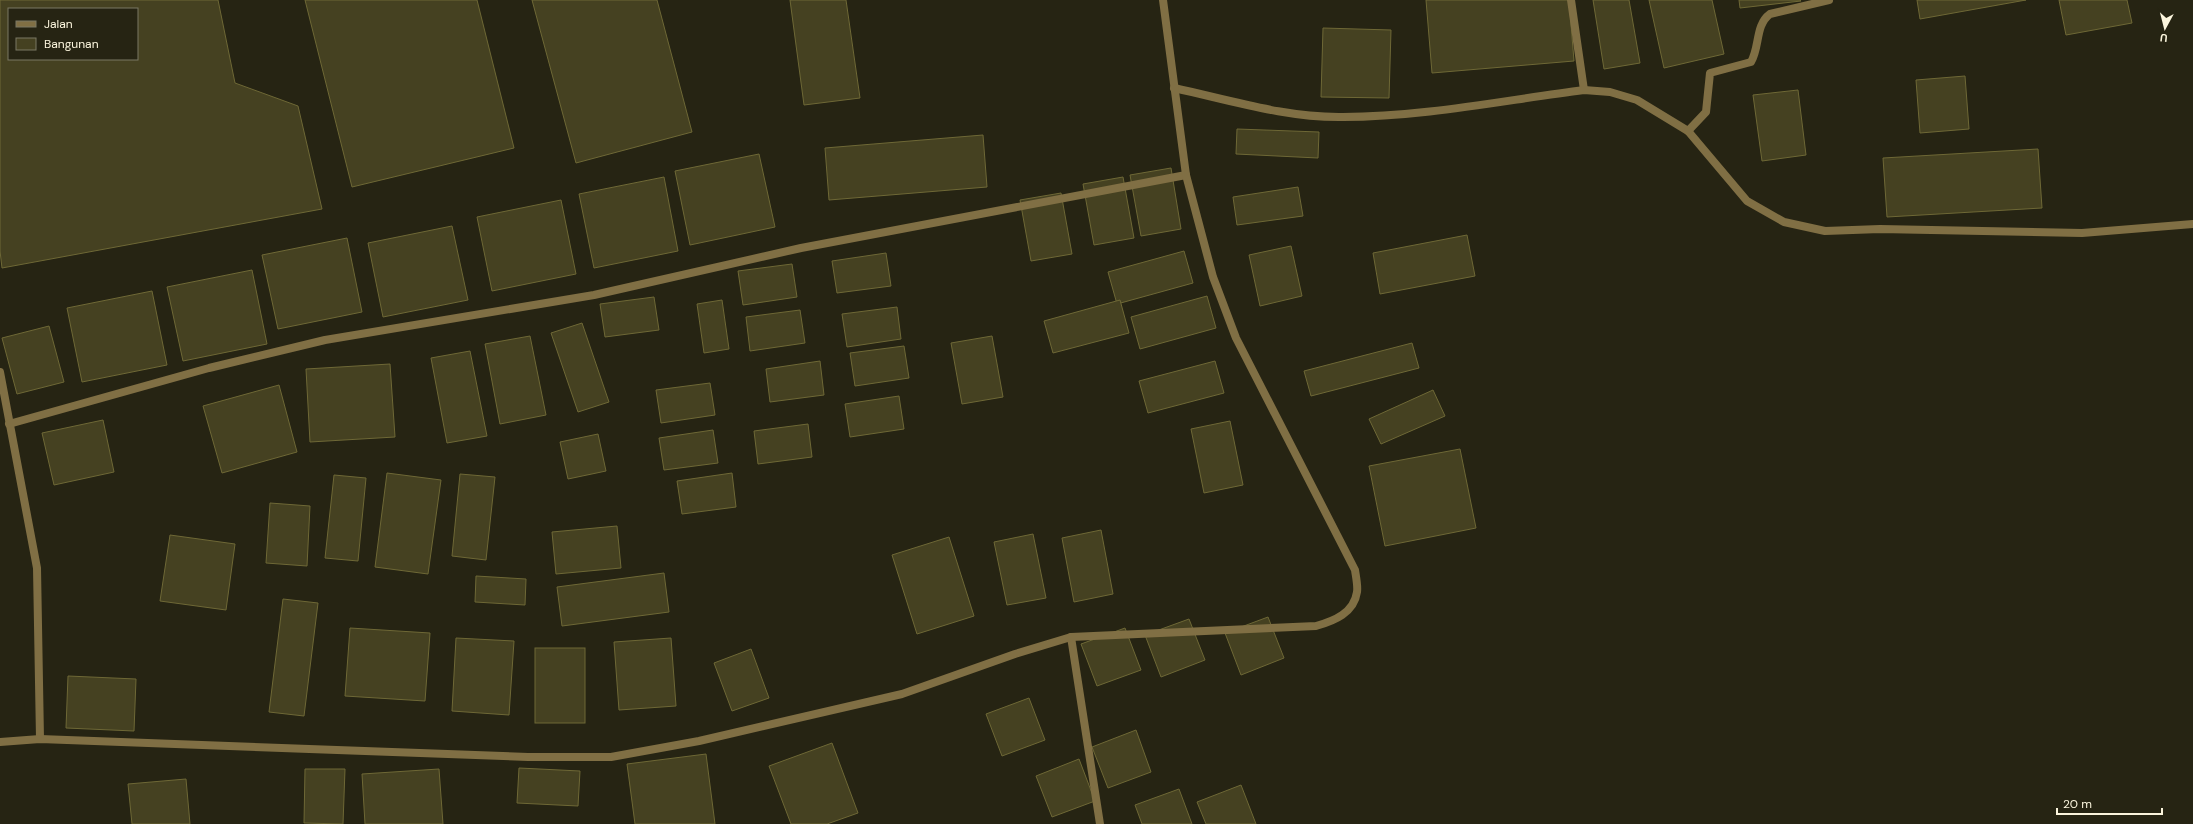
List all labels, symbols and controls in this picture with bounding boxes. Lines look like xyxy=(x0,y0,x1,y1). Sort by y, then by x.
legend xyxy=(8,8,138,60)
north arrow xyxy=(2145,8,2185,48)
text: Jalan xyxy=(44,16,73,32)
text: U xyxy=(2159,31,2168,45)
text: Bangunan xyxy=(44,36,99,52)
scale bar xyxy=(2057,790,2162,816)
text: 20 m xyxy=(2063,796,2092,812)

